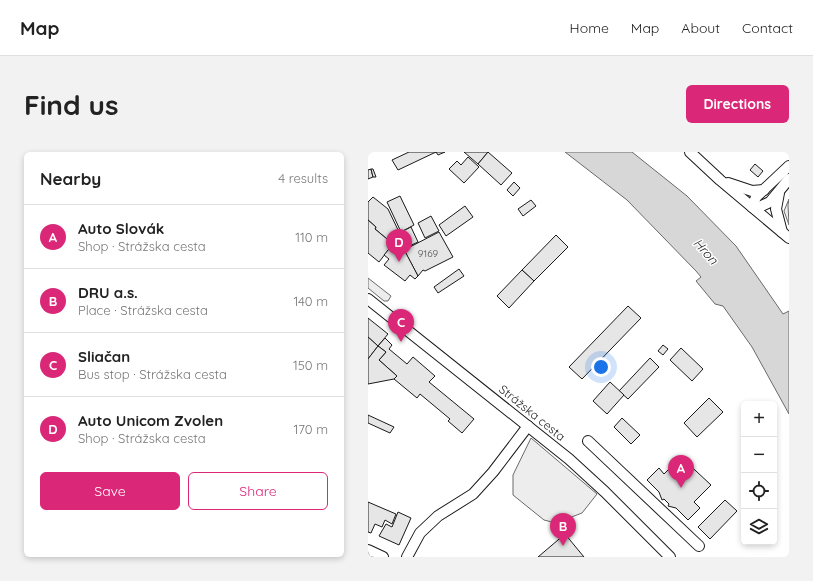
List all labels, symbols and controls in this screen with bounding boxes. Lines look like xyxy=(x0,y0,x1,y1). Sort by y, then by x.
text: Map xyxy=(20,16,59,40)
text: Home xyxy=(570,19,609,37)
text: Map xyxy=(631,19,659,37)
text: About xyxy=(681,19,720,37)
text: Contact xyxy=(742,19,793,37)
button: Directions xyxy=(686,85,789,123)
text: Find us xyxy=(24,87,118,122)
text: Nearby xyxy=(40,168,101,189)
text: 4 results xyxy=(278,170,328,186)
text: Auto Slovák xyxy=(78,219,164,238)
text: A xyxy=(49,229,57,245)
text: 110 m xyxy=(295,229,328,245)
pin: D xyxy=(386,229,412,262)
water label: Hron xyxy=(690,235,722,268)
text: Shop · Strážska cesta xyxy=(78,238,206,254)
house number: 9169 xyxy=(418,247,439,260)
text: DRU a.s. xyxy=(78,283,138,302)
text: B xyxy=(49,293,57,309)
text: 140 m xyxy=(293,293,328,309)
text: Place · Strážska cesta xyxy=(78,302,208,318)
pin: C xyxy=(388,309,414,342)
text: Sliačan xyxy=(78,347,130,366)
text: C xyxy=(49,357,57,373)
text: 150 m xyxy=(293,357,328,373)
your location xyxy=(591,357,611,377)
text: Bus stop · Strážska cesta xyxy=(78,366,227,382)
street label: Strážska cesta xyxy=(496,381,568,444)
map controls xyxy=(741,401,777,545)
button: + xyxy=(741,401,777,437)
text: Auto Unicom Zvolen xyxy=(78,411,223,430)
text: D xyxy=(48,421,58,437)
text: 170 m xyxy=(293,421,328,437)
text: Shop · Strážska cesta xyxy=(78,430,206,446)
button: − xyxy=(741,437,777,473)
pin: A xyxy=(668,455,694,488)
button: Save xyxy=(40,472,180,510)
button: Share xyxy=(188,472,328,510)
button: locate xyxy=(741,473,777,509)
button: layers xyxy=(741,509,777,545)
pin: B xyxy=(550,513,576,546)

